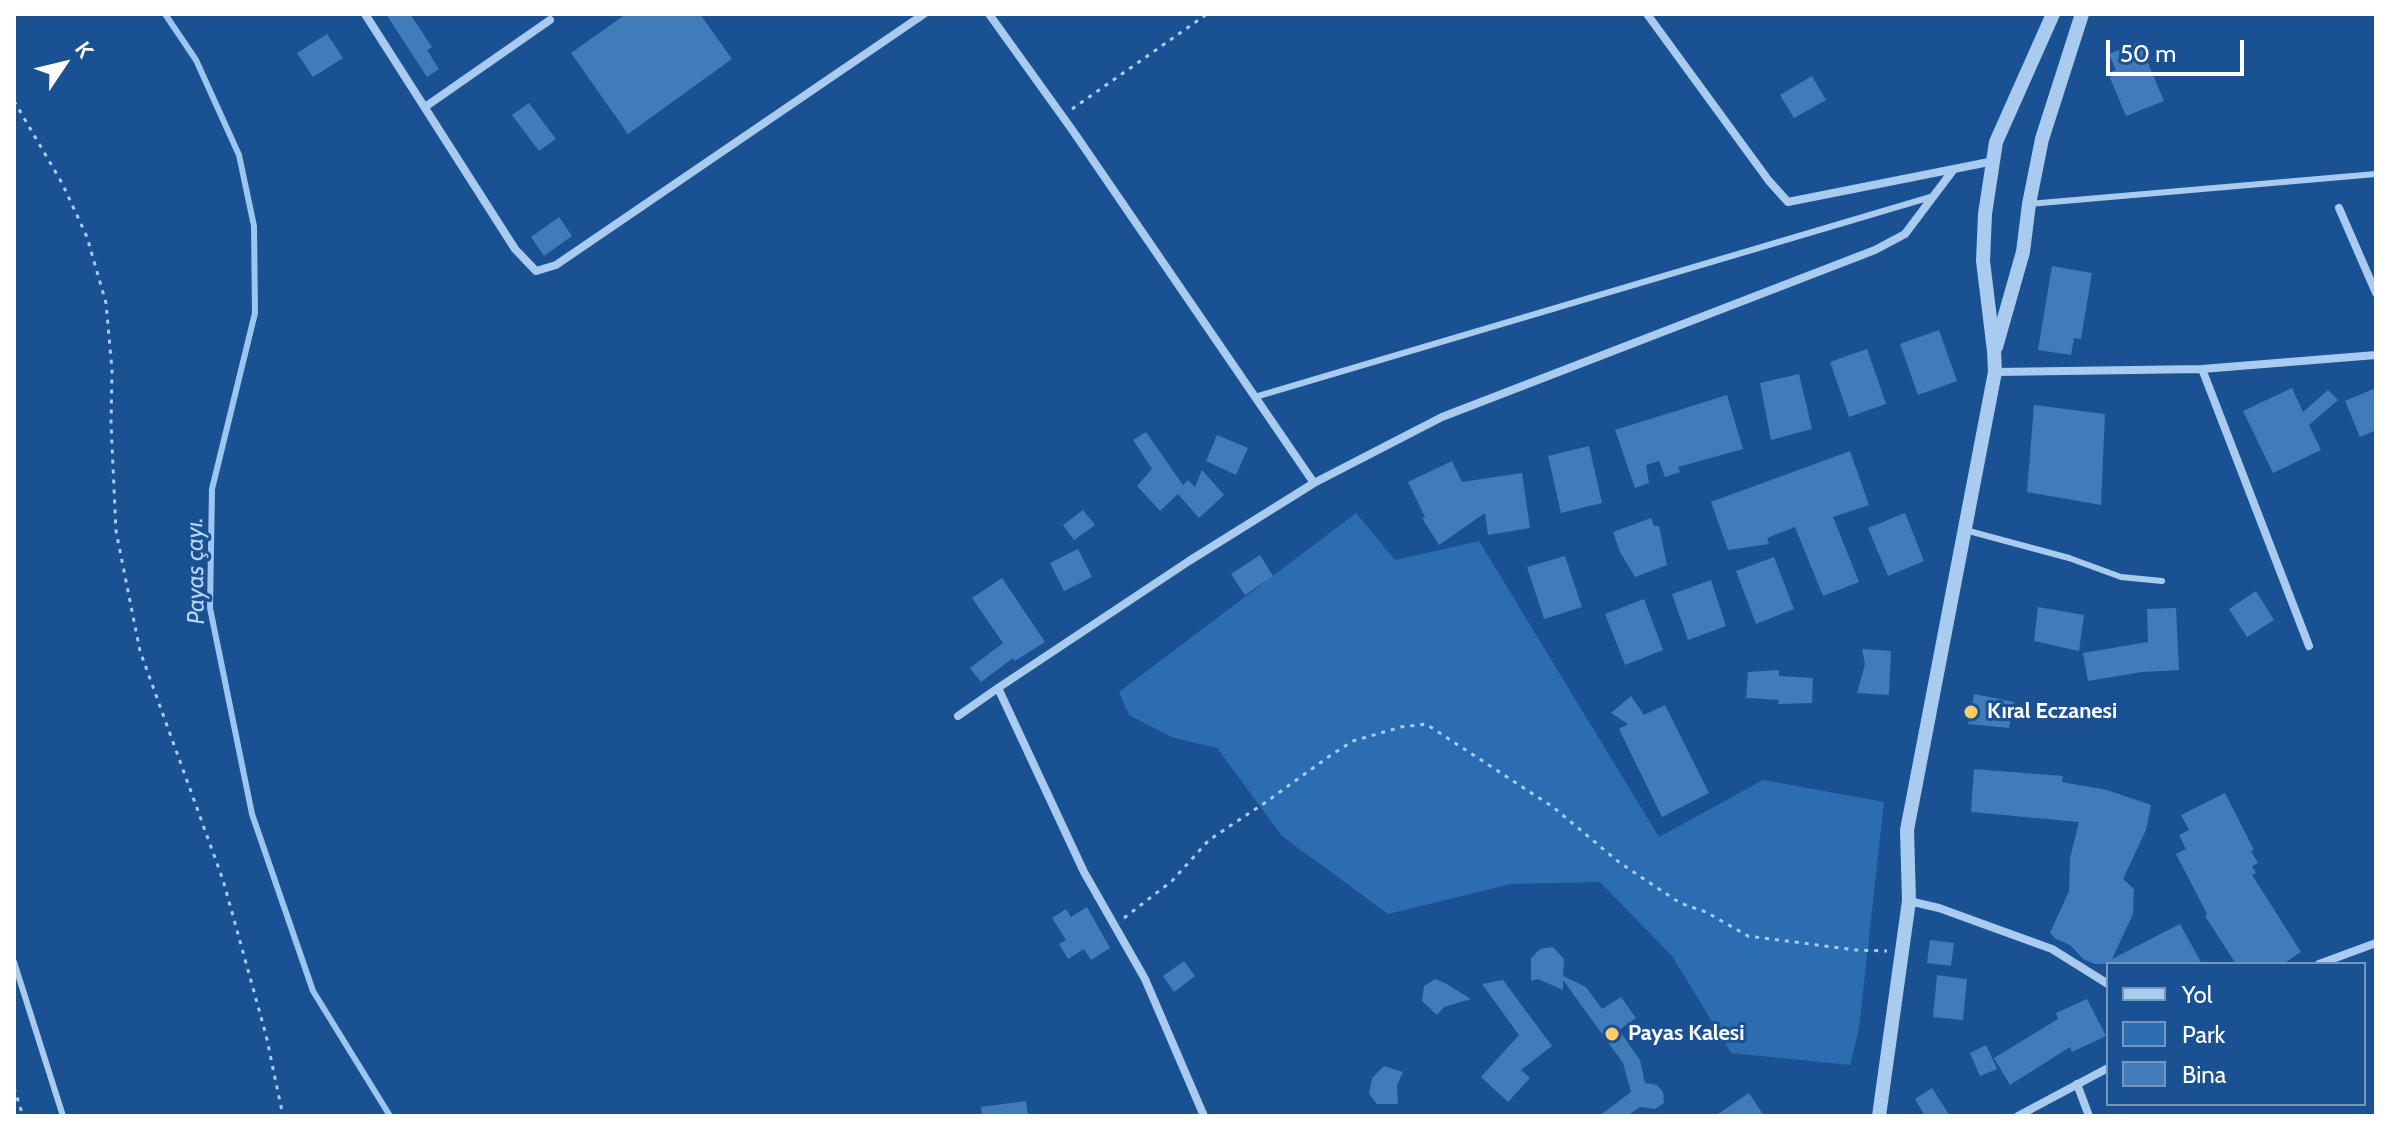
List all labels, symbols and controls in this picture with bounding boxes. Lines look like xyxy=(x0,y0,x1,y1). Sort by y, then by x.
north arrow xyxy=(24,24,104,104)
scale bar xyxy=(2110,24,2248,74)
text: K xyxy=(69,37,99,63)
text: 50 m xyxy=(2120,39,2176,68)
water label: Payas çayı. xyxy=(181,517,211,625)
place label: Kıral Eczanesi xyxy=(1987,699,2117,725)
marker: Kıral Eczanesi xyxy=(1962,703,1980,721)
legend xyxy=(2106,962,2366,1106)
text: Yol xyxy=(2182,980,2212,1009)
text: Park xyxy=(2182,1020,2225,1049)
place label: Payas Kalesi xyxy=(1628,1021,1744,1047)
marker: Payas Kalesi xyxy=(1603,1025,1621,1043)
text: Bina xyxy=(2182,1060,2226,1089)

